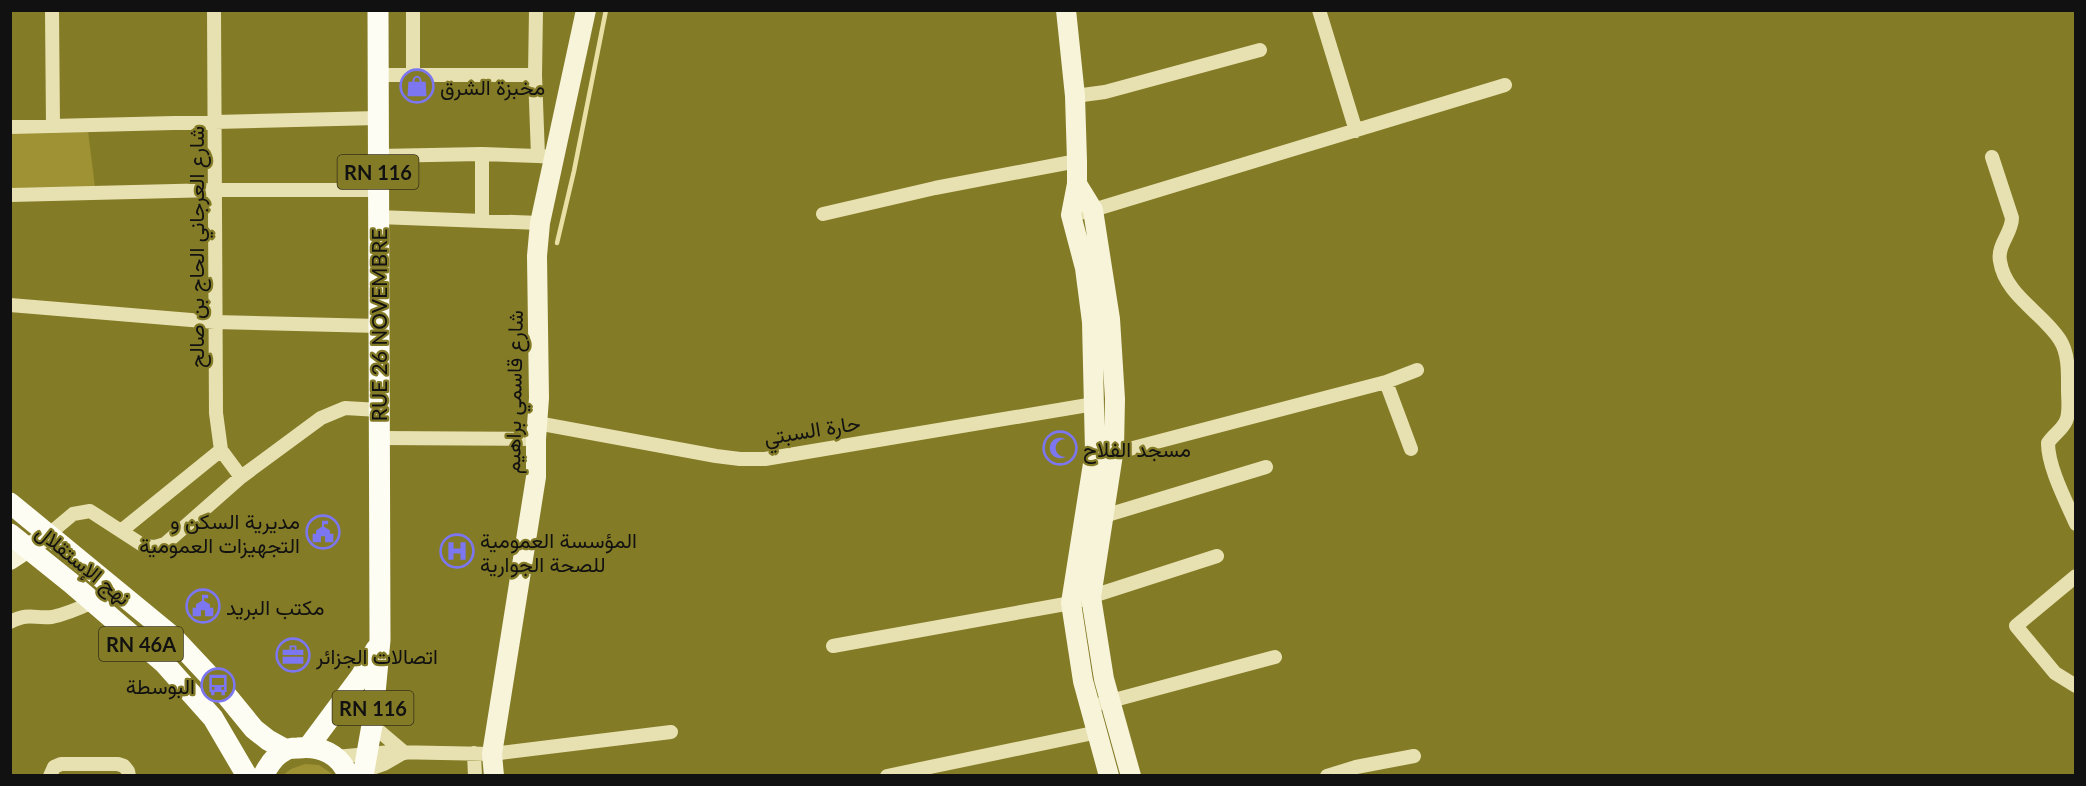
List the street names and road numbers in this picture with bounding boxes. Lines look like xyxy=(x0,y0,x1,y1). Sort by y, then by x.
street label: شارع العرجاني الحاج بن صالح xyxy=(183,126,214,368)
road number: RN 116 xyxy=(338,155,418,189)
street label: RUE 26 NOVEMBRE xyxy=(366,229,391,421)
street label: شارع قاسمي براهيم xyxy=(499,310,533,474)
street label: حارة السبتي xyxy=(762,409,863,455)
street label: نهج الإستقلال xyxy=(30,518,136,612)
road number: RN 46A xyxy=(99,627,183,661)
road number: RN 116 xyxy=(332,691,413,725)

